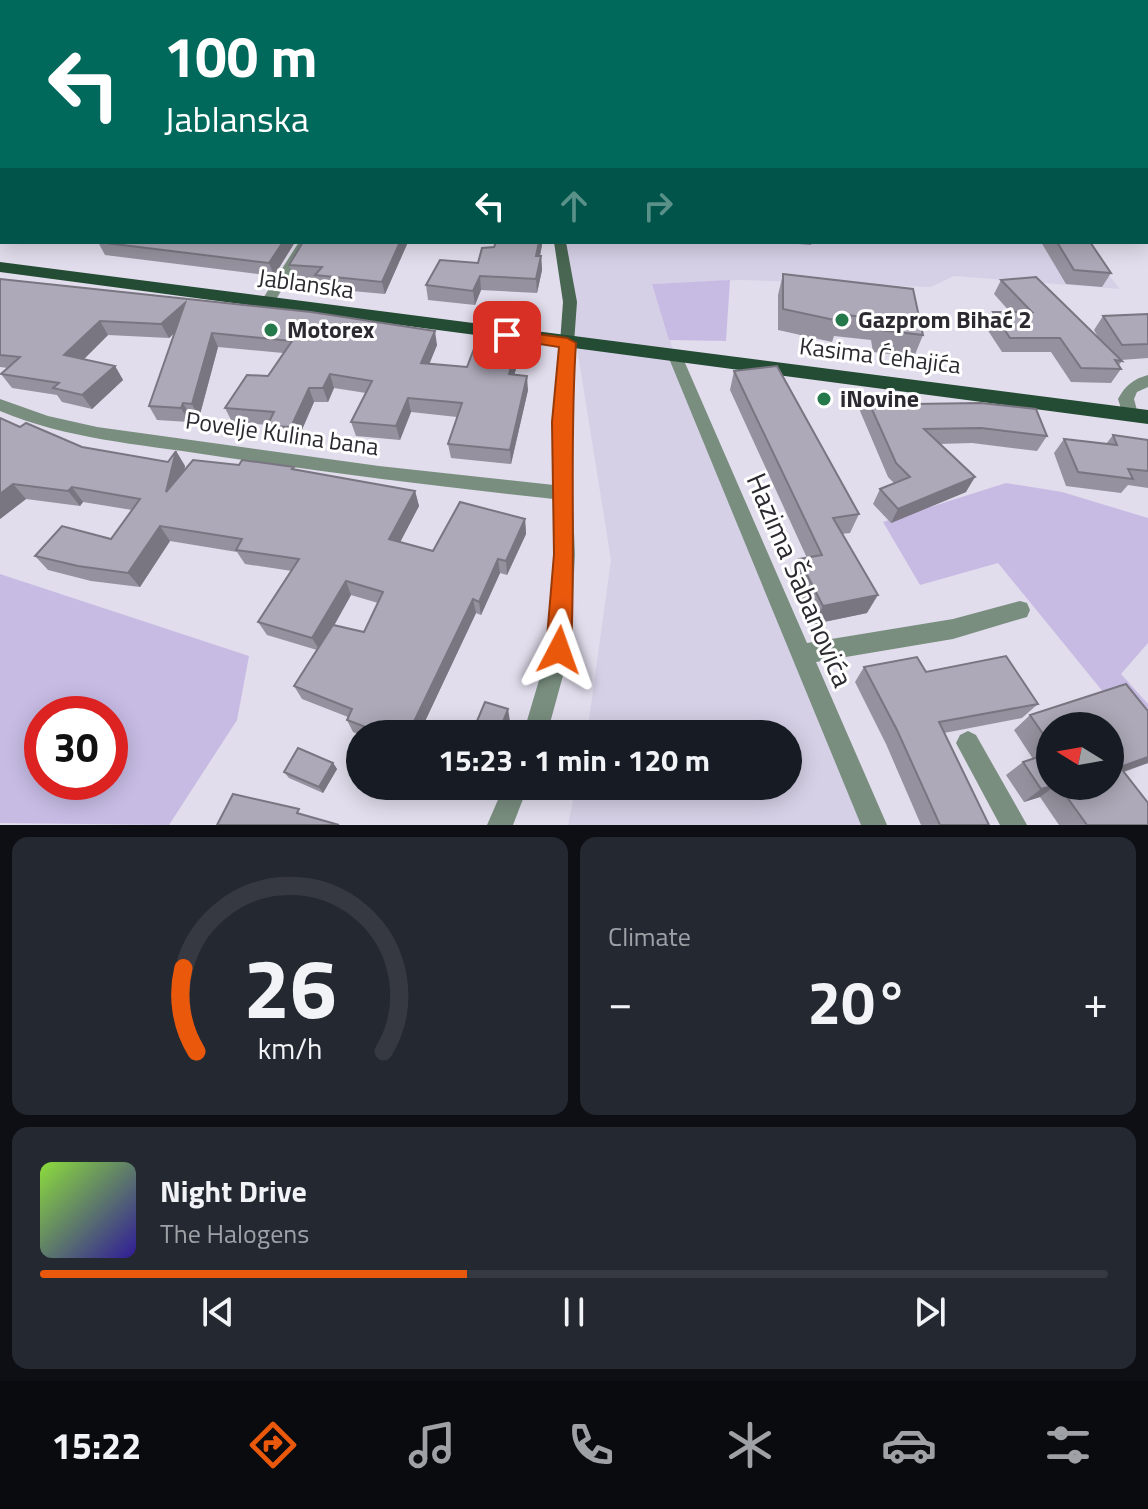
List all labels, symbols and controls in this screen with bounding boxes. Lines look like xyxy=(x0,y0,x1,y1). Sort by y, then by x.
text: 100 m xyxy=(164,14,317,99)
icon: left xyxy=(32,32,136,136)
text: Jablanska xyxy=(164,91,309,146)
icon: left xyxy=(468,184,512,228)
icon: ahead xyxy=(552,184,596,228)
icon: right xyxy=(636,184,680,228)
street label: Jablanska xyxy=(256,258,357,308)
pin xyxy=(473,301,541,369)
place label: Gazprom Bihać 2 xyxy=(858,301,1032,337)
place label: Motorex xyxy=(287,311,375,347)
marker: Gazprom Bihać 2 xyxy=(833,311,851,329)
icon: arrive xyxy=(485,313,529,357)
marker: Motorex xyxy=(262,321,280,339)
street label: Kasima Ćehajića xyxy=(797,327,963,383)
place label: iNovine xyxy=(840,380,919,416)
marker: iNovine xyxy=(815,390,833,408)
street label: Povelje Kulina bana xyxy=(183,402,381,464)
street label: Hazima Šabanovića xyxy=(736,466,865,693)
position arrow xyxy=(517,608,601,692)
speed limit sign: 30 xyxy=(24,696,128,800)
north arrow xyxy=(1036,712,1124,800)
map controls xyxy=(1036,712,1124,800)
text: 15:23 · 1 min · 120 m xyxy=(438,737,710,783)
text: Climate xyxy=(608,917,691,956)
text: 26 xyxy=(243,924,337,1050)
text: 20° xyxy=(808,956,908,1047)
text: − xyxy=(608,968,633,1035)
text: + xyxy=(1083,968,1108,1035)
text: km/h xyxy=(258,1027,322,1070)
text: Night Drive xyxy=(160,1168,307,1214)
text: The Halogens xyxy=(160,1214,309,1253)
icon: previous xyxy=(196,1290,240,1334)
icon: pause xyxy=(552,1290,596,1334)
icon: next xyxy=(908,1290,952,1334)
icon: directions xyxy=(245,1417,301,1473)
icon: music xyxy=(404,1417,460,1473)
icon: phone xyxy=(563,1417,619,1473)
icon: climate xyxy=(722,1417,778,1473)
icon: car xyxy=(881,1417,937,1473)
icon: filters xyxy=(1040,1417,1096,1473)
text: 15:22 xyxy=(52,1418,141,1473)

